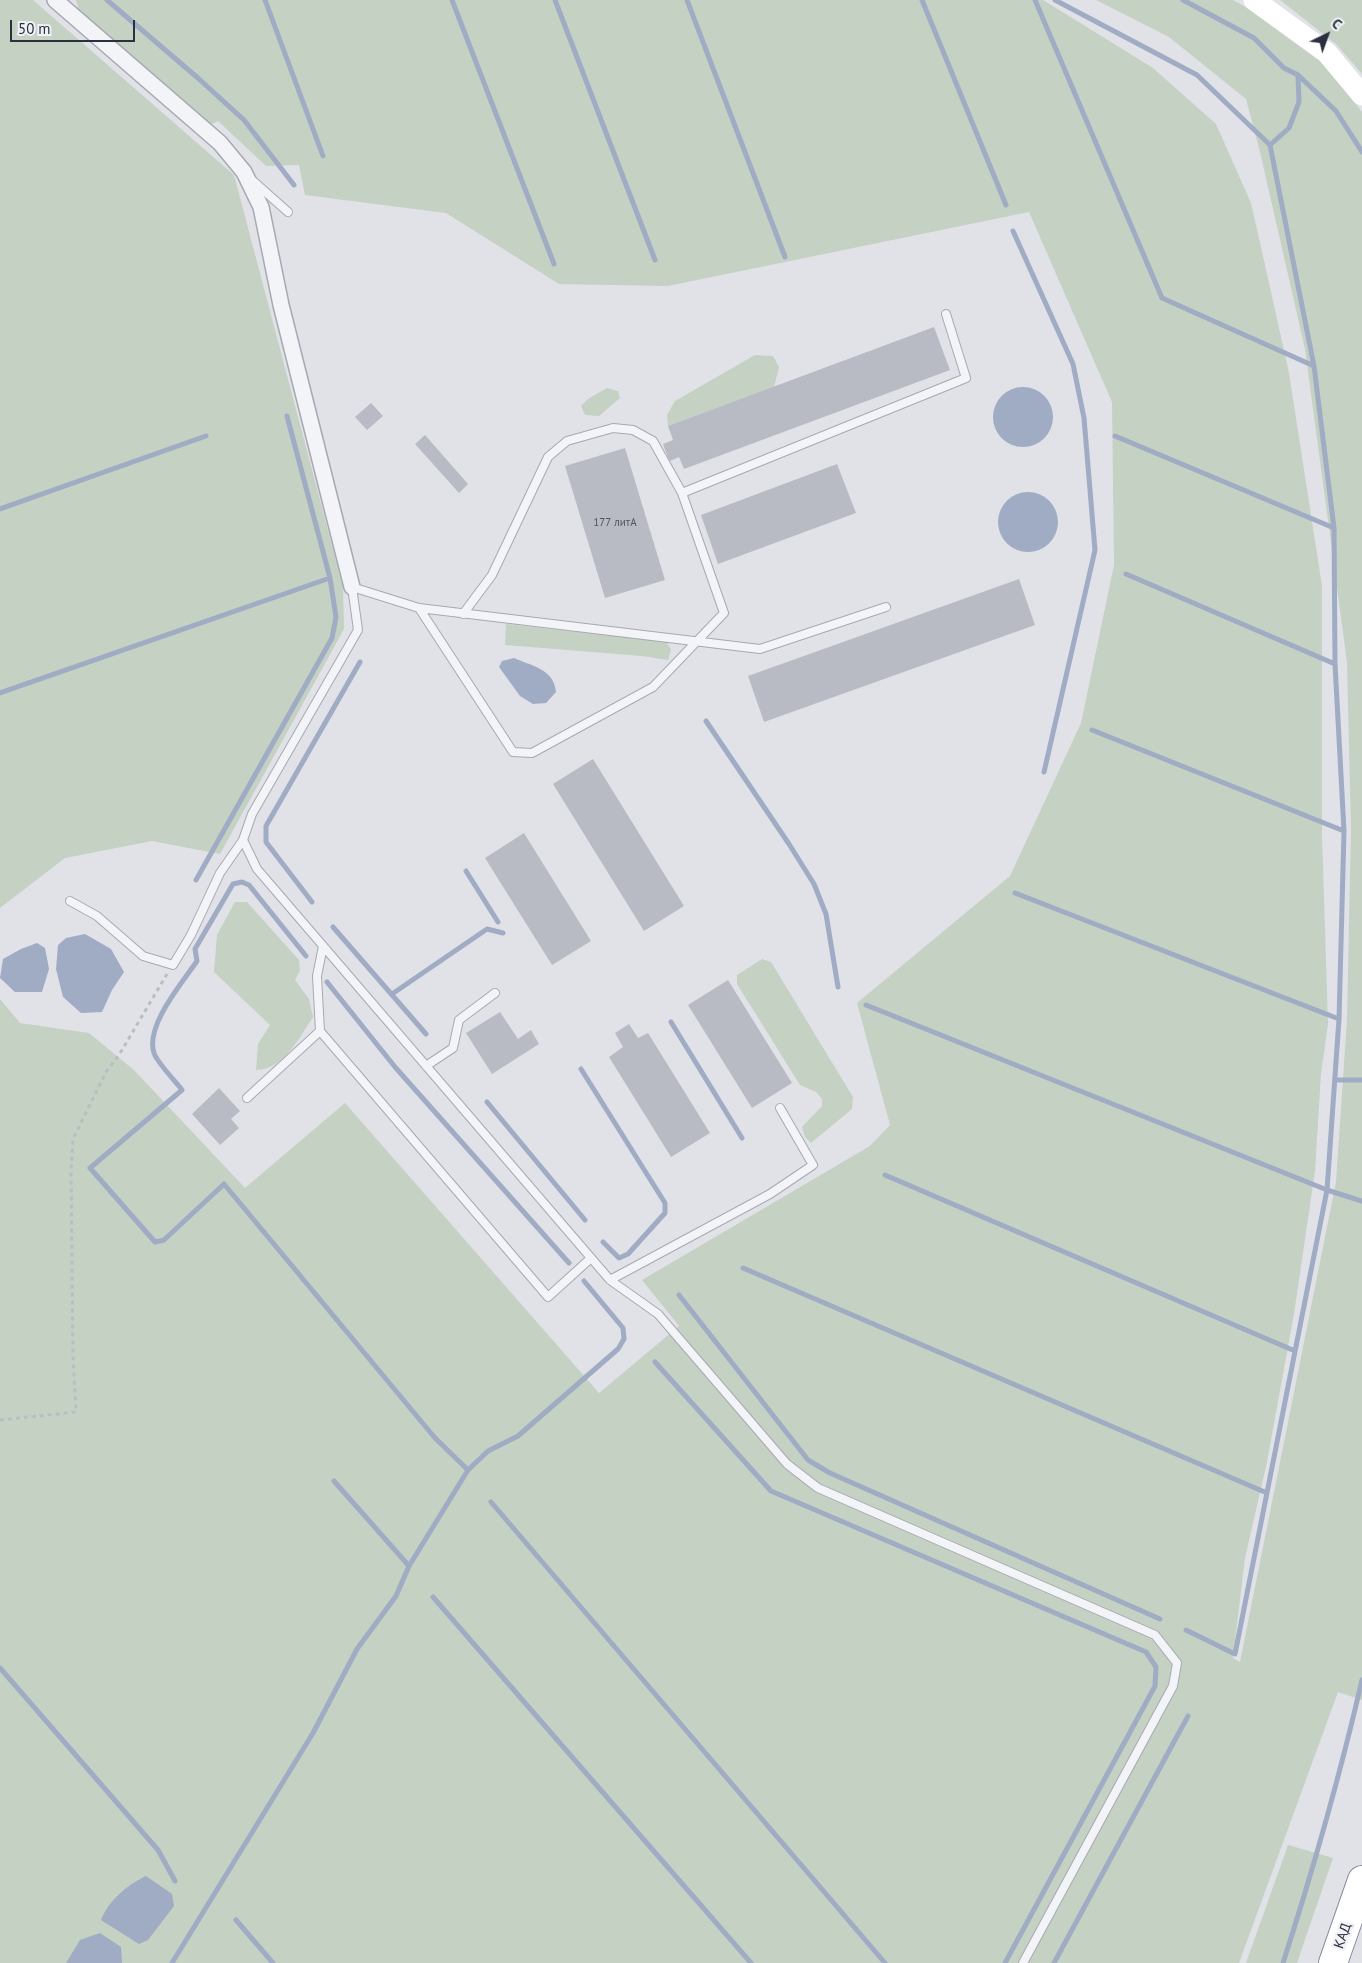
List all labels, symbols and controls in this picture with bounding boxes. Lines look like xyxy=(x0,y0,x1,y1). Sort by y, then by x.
scale bar xyxy=(12,10,138,42)
north arrow xyxy=(1302,10,1352,60)
text: С xyxy=(1328,15,1346,33)
text: 50 m xyxy=(18,19,51,38)
house number: 177 литА xyxy=(593,516,637,530)
street label: КАД xyxy=(1331,1921,1355,1951)

